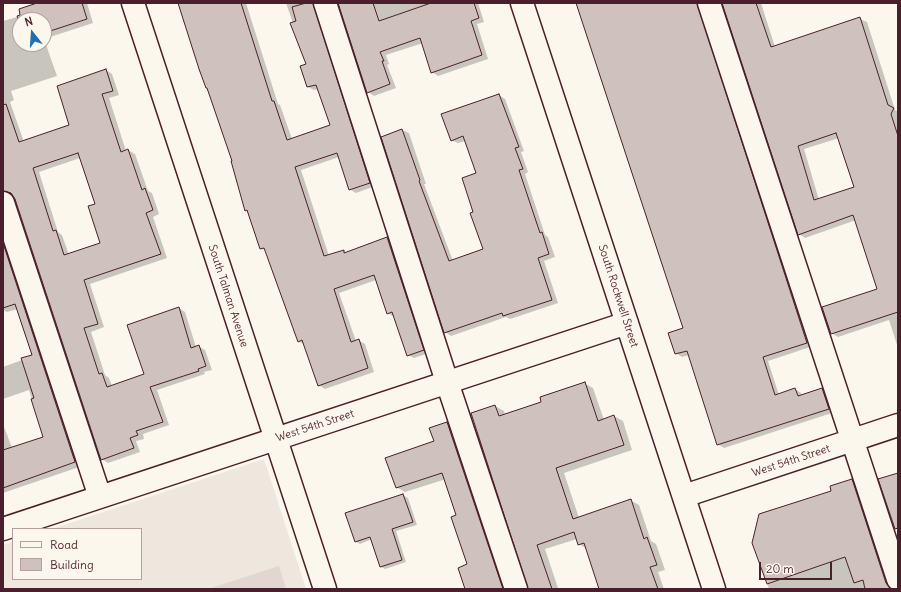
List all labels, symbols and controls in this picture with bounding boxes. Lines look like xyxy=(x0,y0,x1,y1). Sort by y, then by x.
north arrow xyxy=(12,12,52,52)
text: N xyxy=(23,14,34,29)
street label: South Talman Avenue xyxy=(205,243,251,349)
street label: South Rockwell Street xyxy=(595,243,641,349)
street label: West 54th Street xyxy=(274,407,356,445)
street label: West 54th Street xyxy=(750,442,832,480)
legend xyxy=(12,528,142,580)
text: Road xyxy=(50,537,78,552)
scale bar xyxy=(761,554,834,580)
text: Building xyxy=(50,557,94,572)
text: 20 m xyxy=(766,561,794,576)

